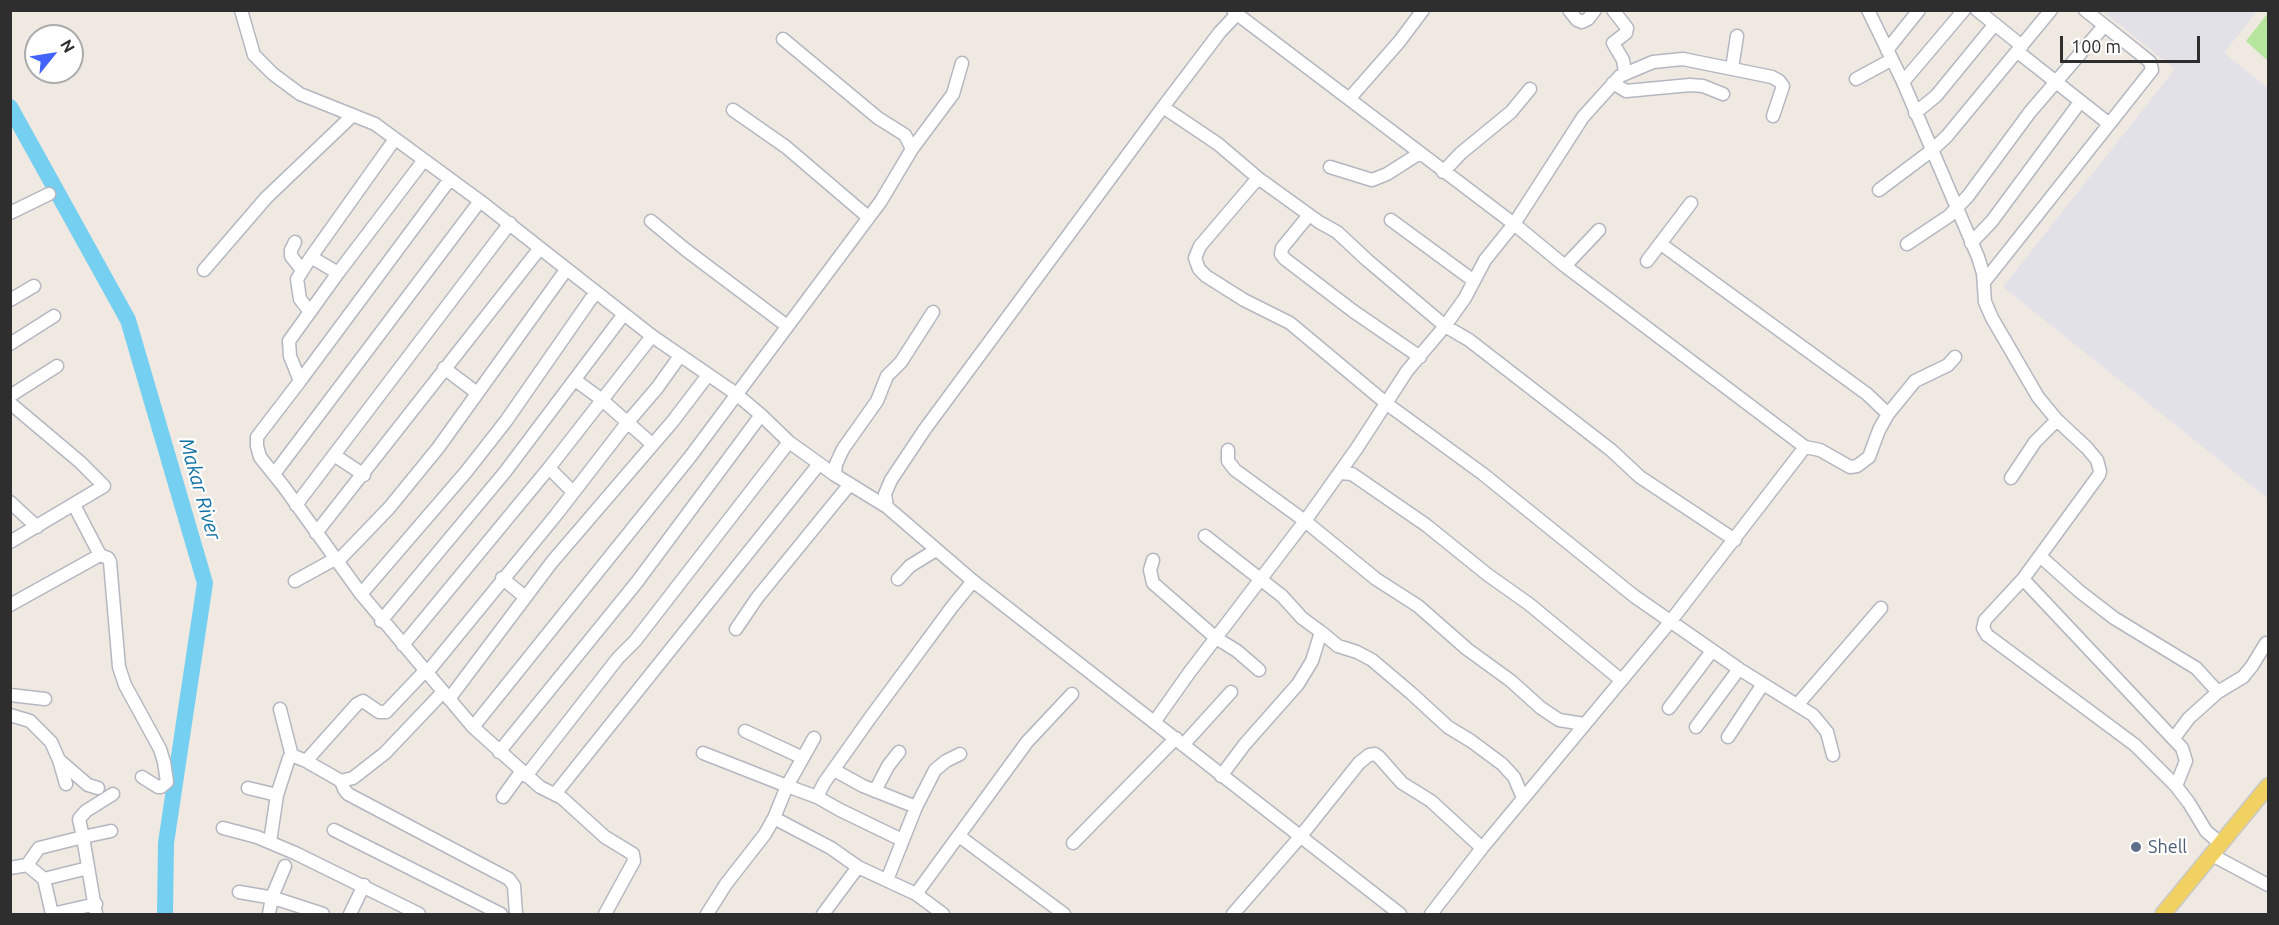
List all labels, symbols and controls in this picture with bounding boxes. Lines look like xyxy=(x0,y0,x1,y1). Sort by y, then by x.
north arrow xyxy=(24,24,84,84)
scale bar xyxy=(2063,24,2202,62)
text: N xyxy=(57,36,79,56)
text: 100 m xyxy=(2071,36,2121,56)
water label: Makar River xyxy=(174,435,226,543)
place label: Shell xyxy=(2148,836,2187,858)
marker: Shell xyxy=(2129,840,2143,854)

